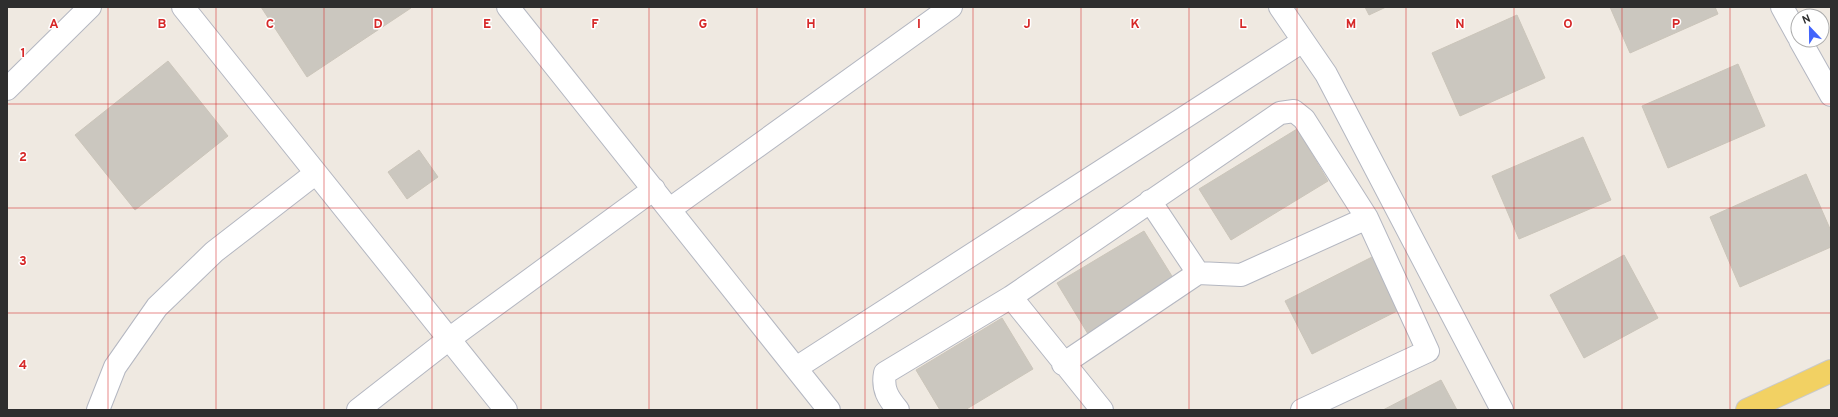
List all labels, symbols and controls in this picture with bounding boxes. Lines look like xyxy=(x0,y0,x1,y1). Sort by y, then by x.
north arrow xyxy=(1790,8,1830,48)
text: N xyxy=(1800,12,1813,28)
text: A xyxy=(49,17,59,33)
text: B xyxy=(158,17,167,33)
text: C xyxy=(266,17,274,33)
text: D xyxy=(373,17,383,33)
text: E xyxy=(483,17,491,33)
text: F xyxy=(591,17,599,33)
text: G xyxy=(699,17,708,33)
text: H xyxy=(806,17,816,33)
text: I xyxy=(917,17,921,33)
text: J xyxy=(1023,17,1031,33)
text: K xyxy=(1130,17,1140,33)
text: L xyxy=(1239,17,1247,33)
text: M xyxy=(1346,17,1356,33)
text: N xyxy=(1455,17,1465,33)
text: O xyxy=(1563,17,1573,33)
text: P xyxy=(1672,17,1681,33)
text: 1 xyxy=(20,46,26,62)
text: 2 xyxy=(19,150,27,166)
text: 3 xyxy=(19,254,27,270)
text: 4 xyxy=(19,358,27,374)

